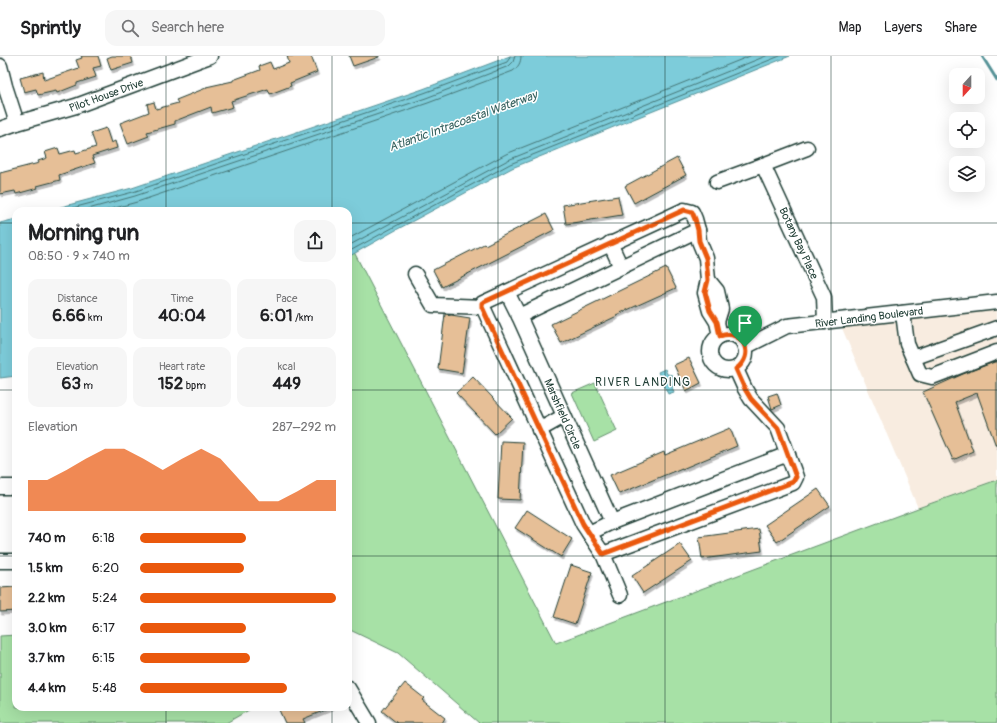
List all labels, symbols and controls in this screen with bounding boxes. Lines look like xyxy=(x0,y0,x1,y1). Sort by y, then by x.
search box xyxy=(105,10,385,46)
text: Sprintly xyxy=(20,16,81,40)
icon: search xyxy=(119,17,141,39)
text: Search here xyxy=(151,18,224,37)
text: Map xyxy=(839,19,862,36)
text: Layers xyxy=(884,19,922,36)
text: Share xyxy=(944,19,977,36)
north arrow xyxy=(949,68,985,104)
map controls xyxy=(949,68,985,192)
street label: Pilot House Drive xyxy=(67,76,146,115)
water label: Atlantic Intracoastal Waterway xyxy=(387,87,541,155)
button: locate xyxy=(949,112,985,148)
button: layers xyxy=(949,156,985,192)
street label: Botany Bay Place xyxy=(776,205,821,282)
text: Morning run xyxy=(28,219,139,247)
button: share xyxy=(294,220,336,262)
text: 08:50 · 9 × 740 m xyxy=(28,248,130,264)
text: Distance xyxy=(57,292,97,305)
text: Time xyxy=(170,292,193,305)
text: Pace xyxy=(276,292,298,305)
street label: River Landing Boulevard xyxy=(814,304,924,331)
text: 6.66 xyxy=(52,305,86,326)
text: 40:04 xyxy=(158,305,206,326)
text: 6:01 xyxy=(260,305,293,326)
pin xyxy=(728,306,762,347)
text: km xyxy=(86,311,102,324)
text: /km xyxy=(293,311,313,324)
icon: arrive xyxy=(734,312,756,334)
text: Elevation xyxy=(56,360,98,373)
text: Heart rate xyxy=(159,360,205,373)
text: kcal xyxy=(278,360,296,373)
text: 63 xyxy=(62,373,81,394)
text: 152 xyxy=(158,373,183,394)
text: 449 xyxy=(272,373,301,394)
district label: RIVER LANDING xyxy=(595,375,691,390)
street label: Marshfield Circle xyxy=(541,377,584,452)
text: m xyxy=(81,379,93,392)
text: bpm xyxy=(183,379,206,392)
text: Elevation xyxy=(28,419,78,435)
text: 287–292 m xyxy=(272,419,336,435)
text: 740 m xyxy=(28,530,66,546)
text: 6:18 xyxy=(92,530,115,546)
text: 1.5 km xyxy=(28,560,63,576)
text: 6:20 xyxy=(92,560,119,576)
text: 2.2 km xyxy=(28,590,65,606)
text: 5:24 xyxy=(92,590,117,606)
text: 3.0 km xyxy=(28,620,67,636)
text: 6:17 xyxy=(92,620,115,636)
text: 3.7 km xyxy=(28,650,65,666)
text: 6:15 xyxy=(92,650,115,666)
text: 4.4 km xyxy=(28,680,66,696)
text: 5:48 xyxy=(92,680,117,696)

